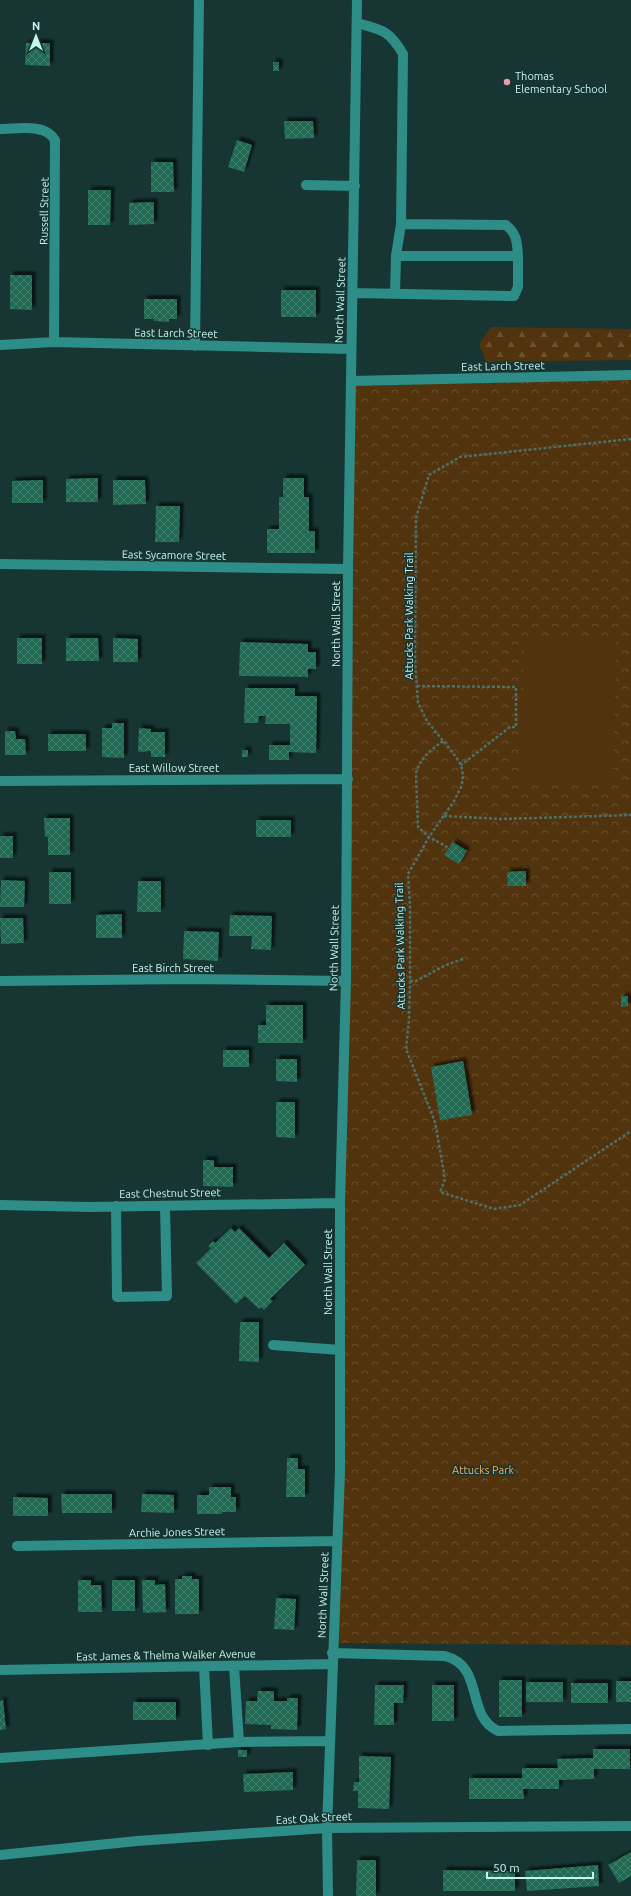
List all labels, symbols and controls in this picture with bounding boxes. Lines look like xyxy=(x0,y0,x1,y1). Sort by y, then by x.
north arrow xyxy=(16,16,56,56)
text: N xyxy=(32,20,40,32)
place label: Thomas Elementary School xyxy=(515,70,607,95)
marker: Thomas Elementary School xyxy=(502,77,512,87)
street label: Russell Street xyxy=(37,176,51,245)
street label: North Wall Street xyxy=(332,256,348,343)
street label: East Larch Street xyxy=(134,326,219,340)
street label: East Larch Street xyxy=(461,359,546,373)
street label: East Sycamore Street xyxy=(122,548,227,562)
street label: Attucks Park Walking Trail xyxy=(403,552,415,680)
street label: North Wall Street xyxy=(330,580,342,667)
street label: East Willow Street xyxy=(129,762,220,774)
street label: Attucks Park Walking Trail xyxy=(393,882,407,1010)
street label: North Wall Street xyxy=(327,904,341,991)
street label: East Birch Street xyxy=(132,962,215,974)
street label: East Chestnut Street xyxy=(119,1186,222,1200)
street label: North Wall Street xyxy=(322,1228,334,1315)
park label: Attucks Park xyxy=(452,1464,514,1476)
street label: Archie Jones Street xyxy=(129,1525,226,1539)
street label: North Wall Street xyxy=(315,1551,331,1638)
street label: East James & Thelma Walker Avenue xyxy=(76,1647,256,1663)
street label: East Oak Street xyxy=(276,1810,353,1826)
scale bar xyxy=(487,1854,593,1880)
text: 50 m xyxy=(493,1861,520,1874)

